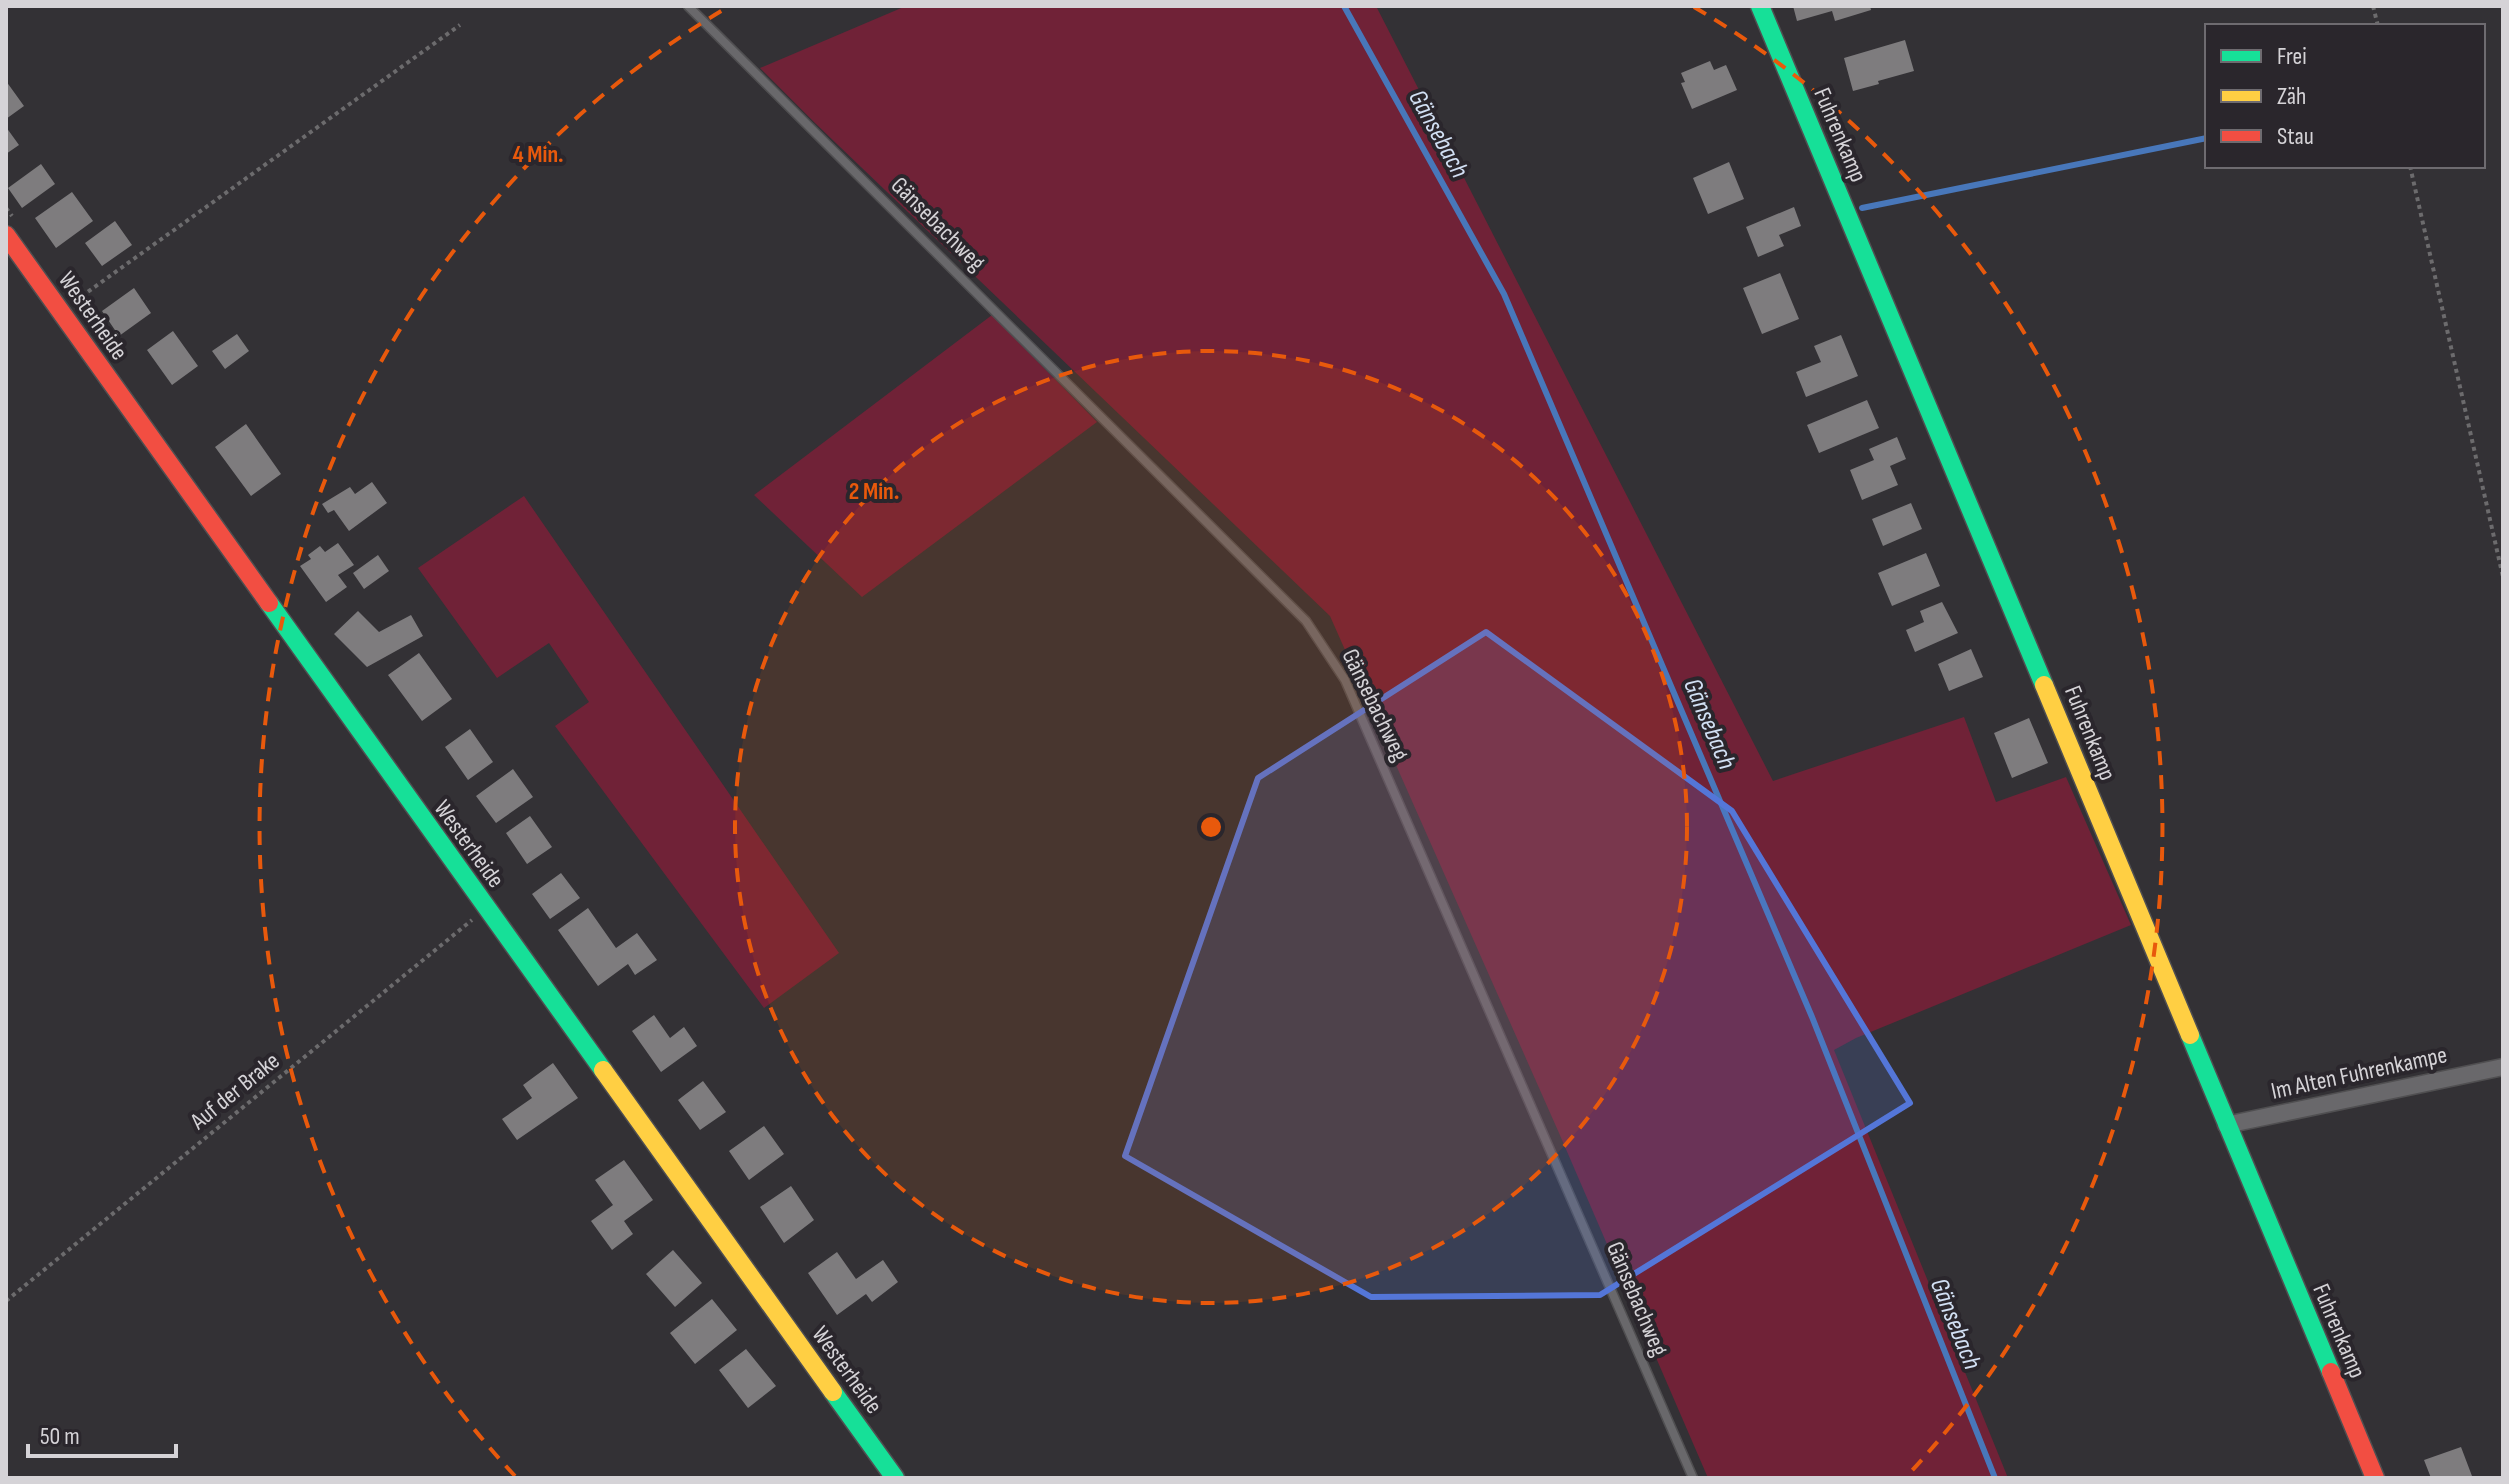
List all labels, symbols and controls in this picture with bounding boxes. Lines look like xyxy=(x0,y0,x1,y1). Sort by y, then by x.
legend xyxy=(2205,24,2485,168)
text: Frei xyxy=(2277,42,2307,71)
text: Zäh xyxy=(2277,82,2306,111)
street label: Fuhrenkamp xyxy=(1807,84,1873,186)
water label: Gänsebach xyxy=(1401,85,1475,183)
text: Stau xyxy=(2277,122,2314,151)
text: 4 Min. xyxy=(512,140,564,169)
street label: Gänsebachweg xyxy=(885,171,991,277)
street label: Westerheide xyxy=(52,266,134,366)
text: 2 Min. xyxy=(849,477,899,506)
street label: Gänsebachweg xyxy=(1335,644,1415,766)
water label: Gänsebach xyxy=(1676,674,1742,774)
street label: Fuhrenkamp xyxy=(2058,681,2122,785)
street label: Westerheide xyxy=(428,795,510,893)
centre of rings xyxy=(1197,813,1225,841)
street label: Im Alten Fuhrenkampe xyxy=(2268,1040,2450,1106)
street label: Auf der Brake xyxy=(184,1046,285,1136)
street label: Gänsebachweg xyxy=(1600,1238,1674,1360)
water label: Gänsebach xyxy=(1923,1274,1987,1374)
street label: Fuhrenkamp xyxy=(2306,1280,2372,1382)
street label: Westerheide xyxy=(806,1321,888,1419)
scale bar xyxy=(28,1408,176,1458)
text: 50 m xyxy=(40,1422,80,1451)

